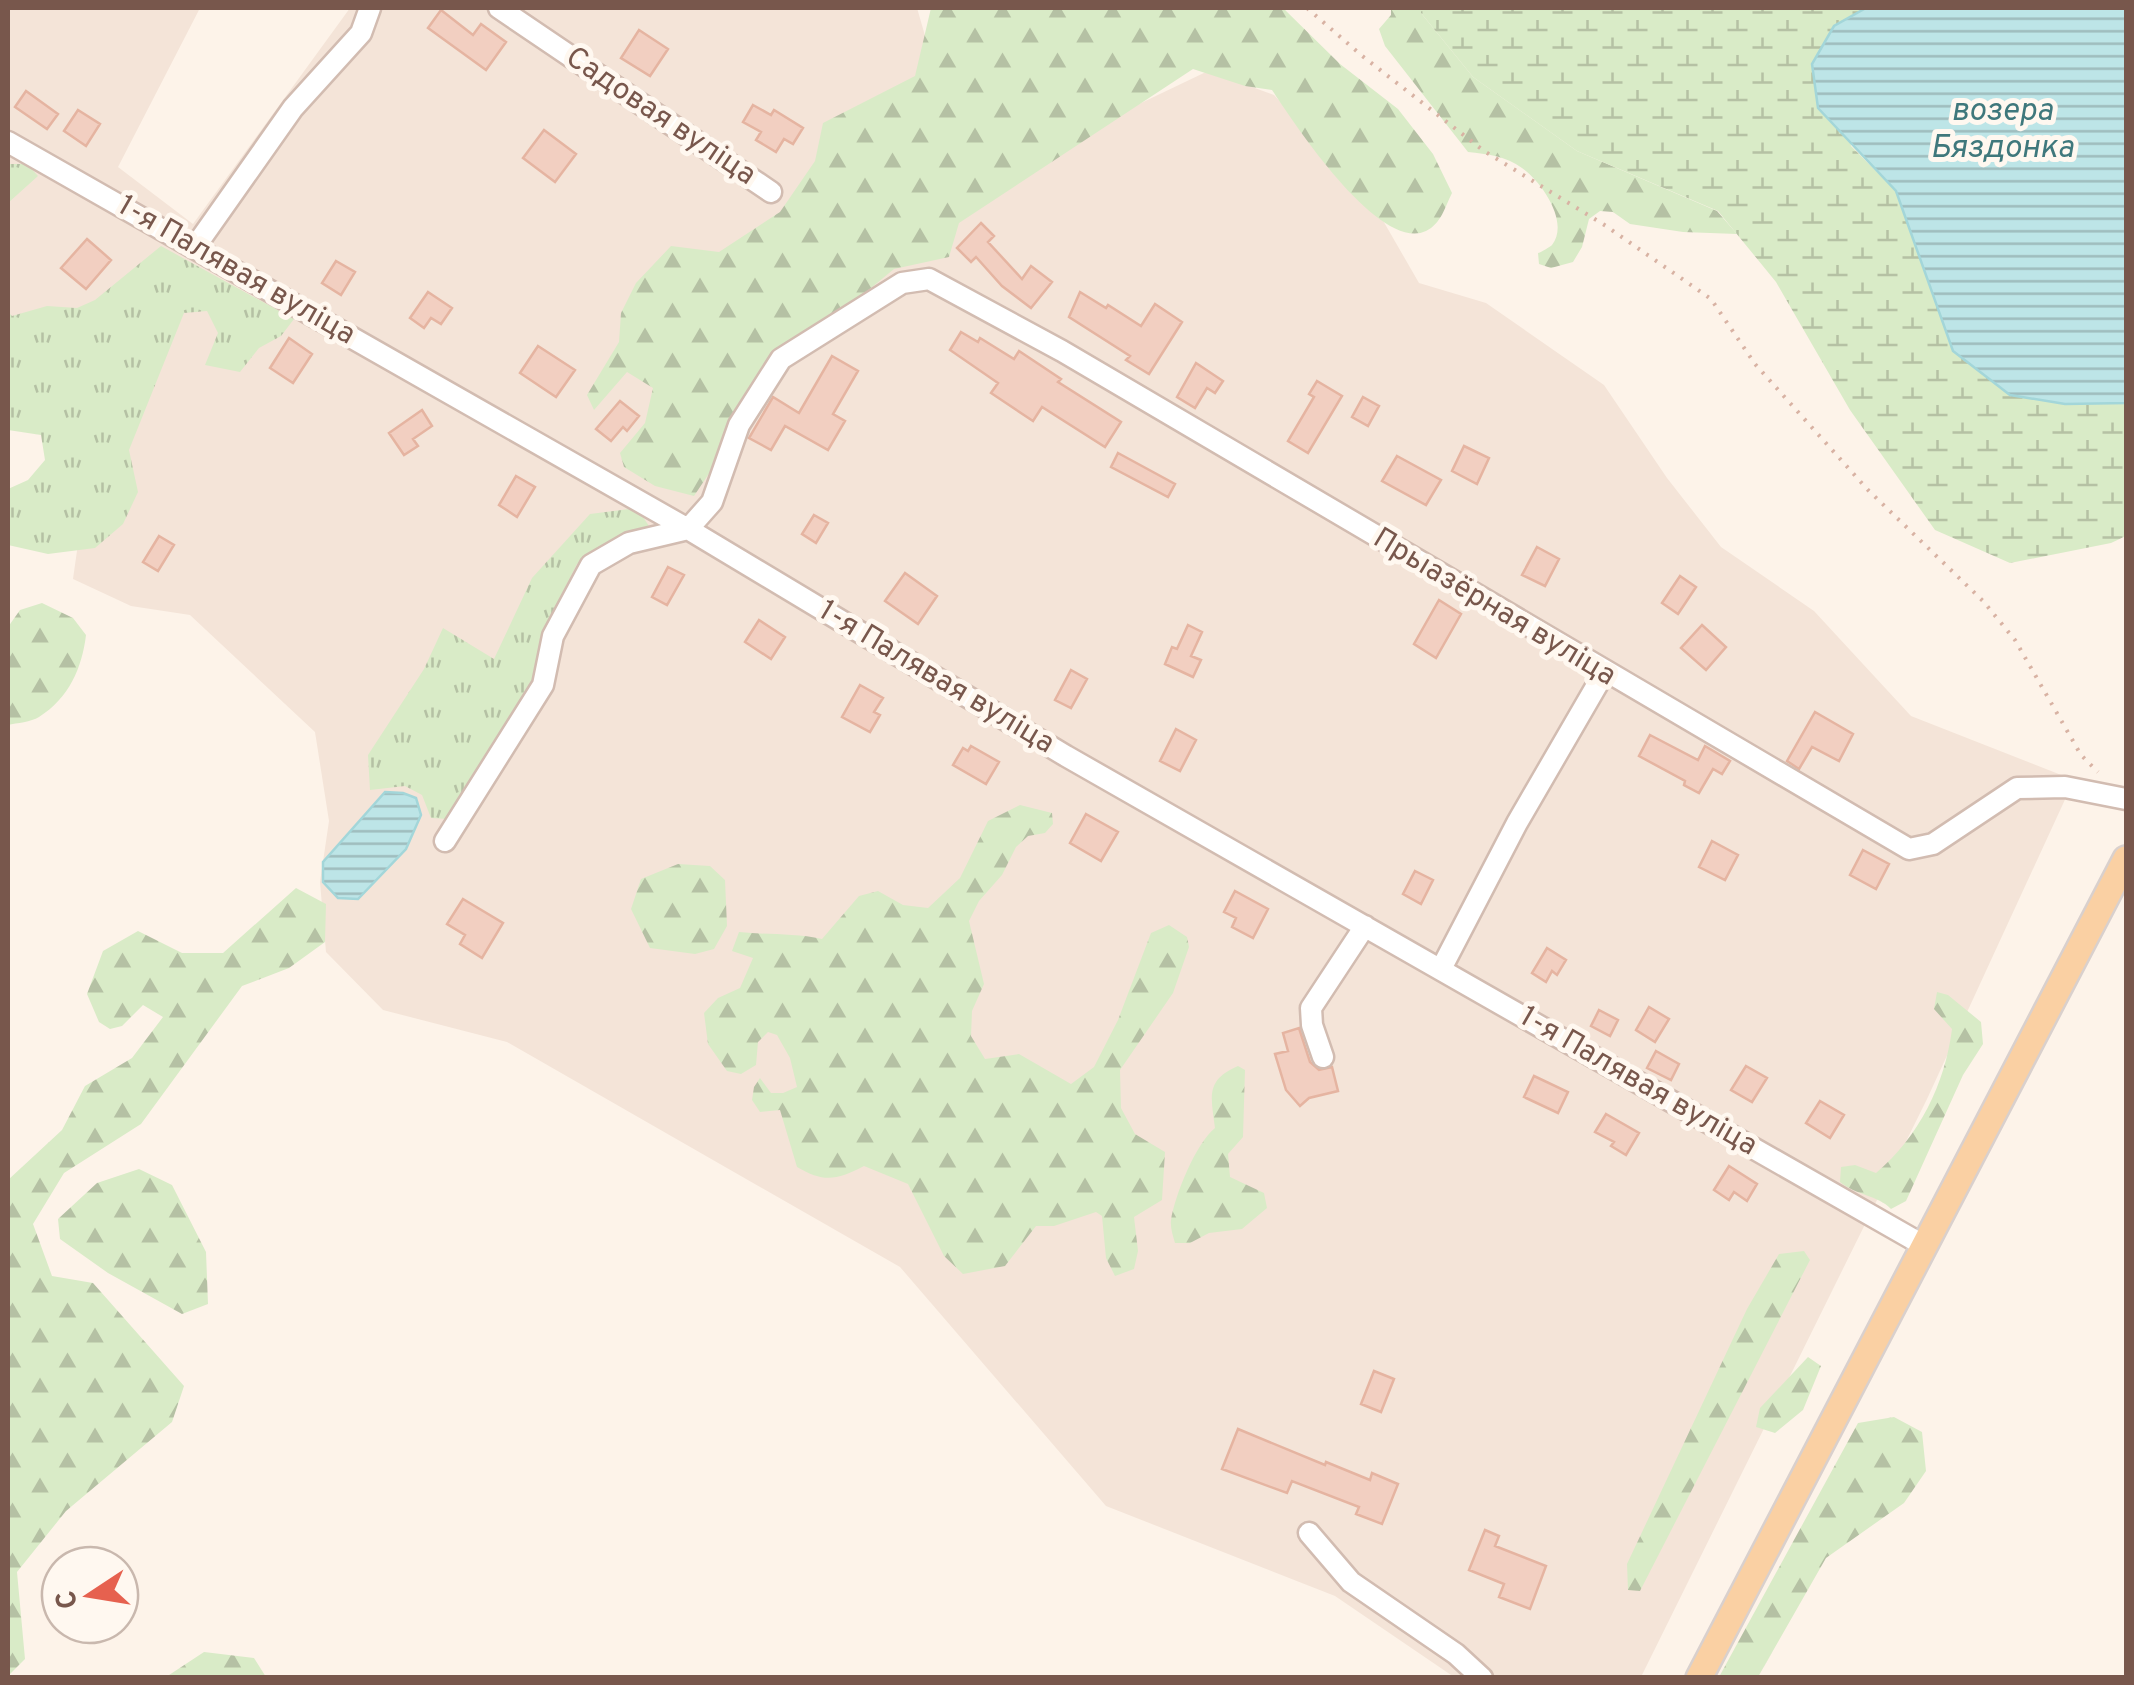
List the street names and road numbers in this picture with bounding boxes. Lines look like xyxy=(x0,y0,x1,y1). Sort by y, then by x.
street label: Садовая вуліца xyxy=(558,40,762,194)
street label: 1-я Палявая вуліца xyxy=(110,188,362,354)
street label: Прыазёрная вуліца xyxy=(1366,521,1622,695)
street label: 1-я Палявая вуліца xyxy=(811,593,1061,763)
street label: 1-я Палявая вуліца xyxy=(1512,999,1764,1165)

